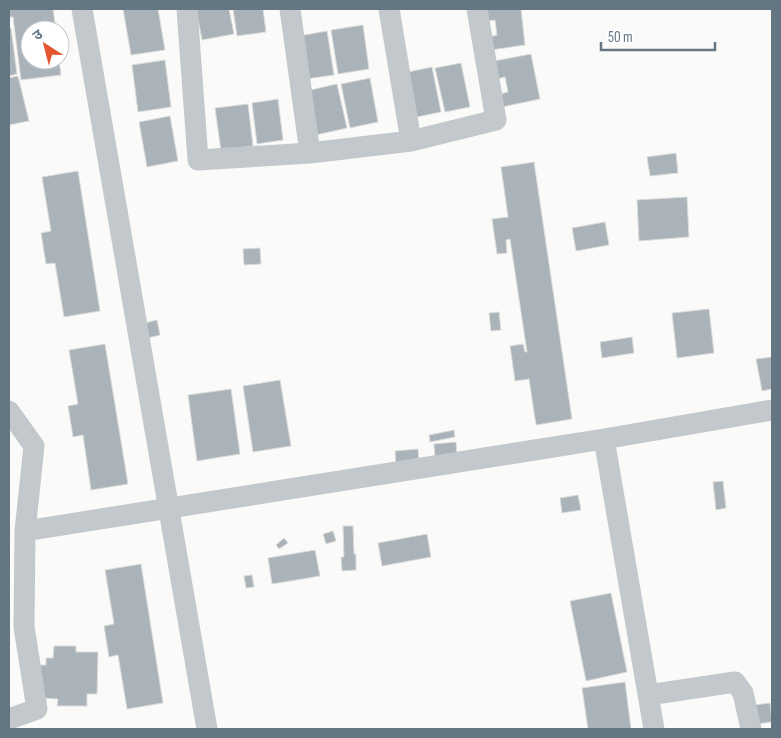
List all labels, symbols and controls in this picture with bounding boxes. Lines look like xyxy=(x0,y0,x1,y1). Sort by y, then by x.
north arrow xyxy=(20,20,70,70)
scale bar xyxy=(601,20,715,52)
text: उ xyxy=(29,25,47,44)
text: 50 m xyxy=(608,28,633,47)

